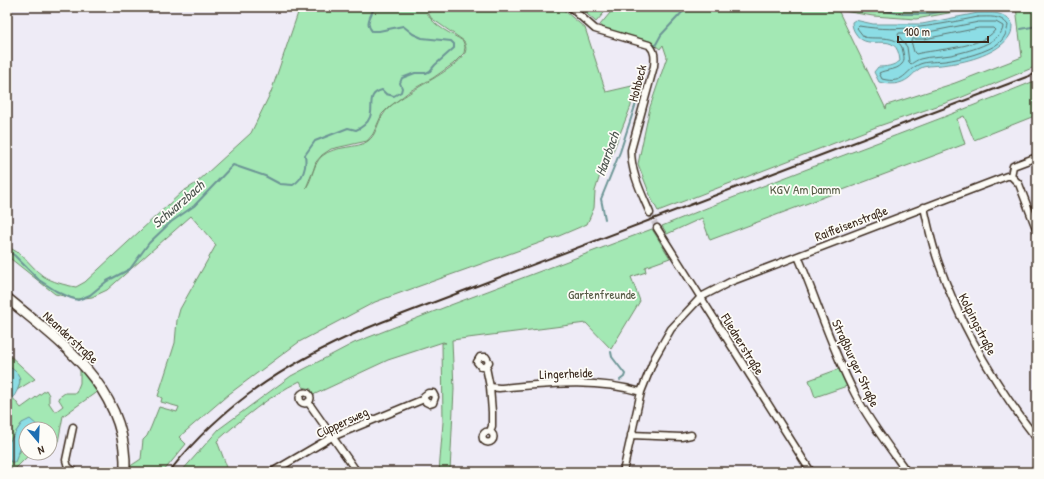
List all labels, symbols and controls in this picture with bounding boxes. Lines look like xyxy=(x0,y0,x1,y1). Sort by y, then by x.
scale bar xyxy=(898,18,988,44)
text: 100 m xyxy=(904,23,930,40)
street label: Hohbeck xyxy=(623,62,651,104)
water label: Haarbach xyxy=(590,128,624,178)
water label: Schwarzbach xyxy=(147,175,209,232)
park label: KGV Am Damm xyxy=(770,180,840,198)
street label: Raiffeisenstraße xyxy=(812,201,890,245)
park label: Gartenfreunde xyxy=(568,285,636,303)
street label: Kolpingstraße xyxy=(955,290,1001,358)
street label: Neanderstraße xyxy=(39,307,103,367)
street label: Fliednerstraße xyxy=(717,309,769,378)
street label: Straßburger Straße xyxy=(828,316,884,410)
street label: Lingerheide xyxy=(539,363,593,383)
street label: Cüppersweg xyxy=(313,402,371,442)
north arrow xyxy=(18,421,58,461)
text: N xyxy=(36,443,46,458)

